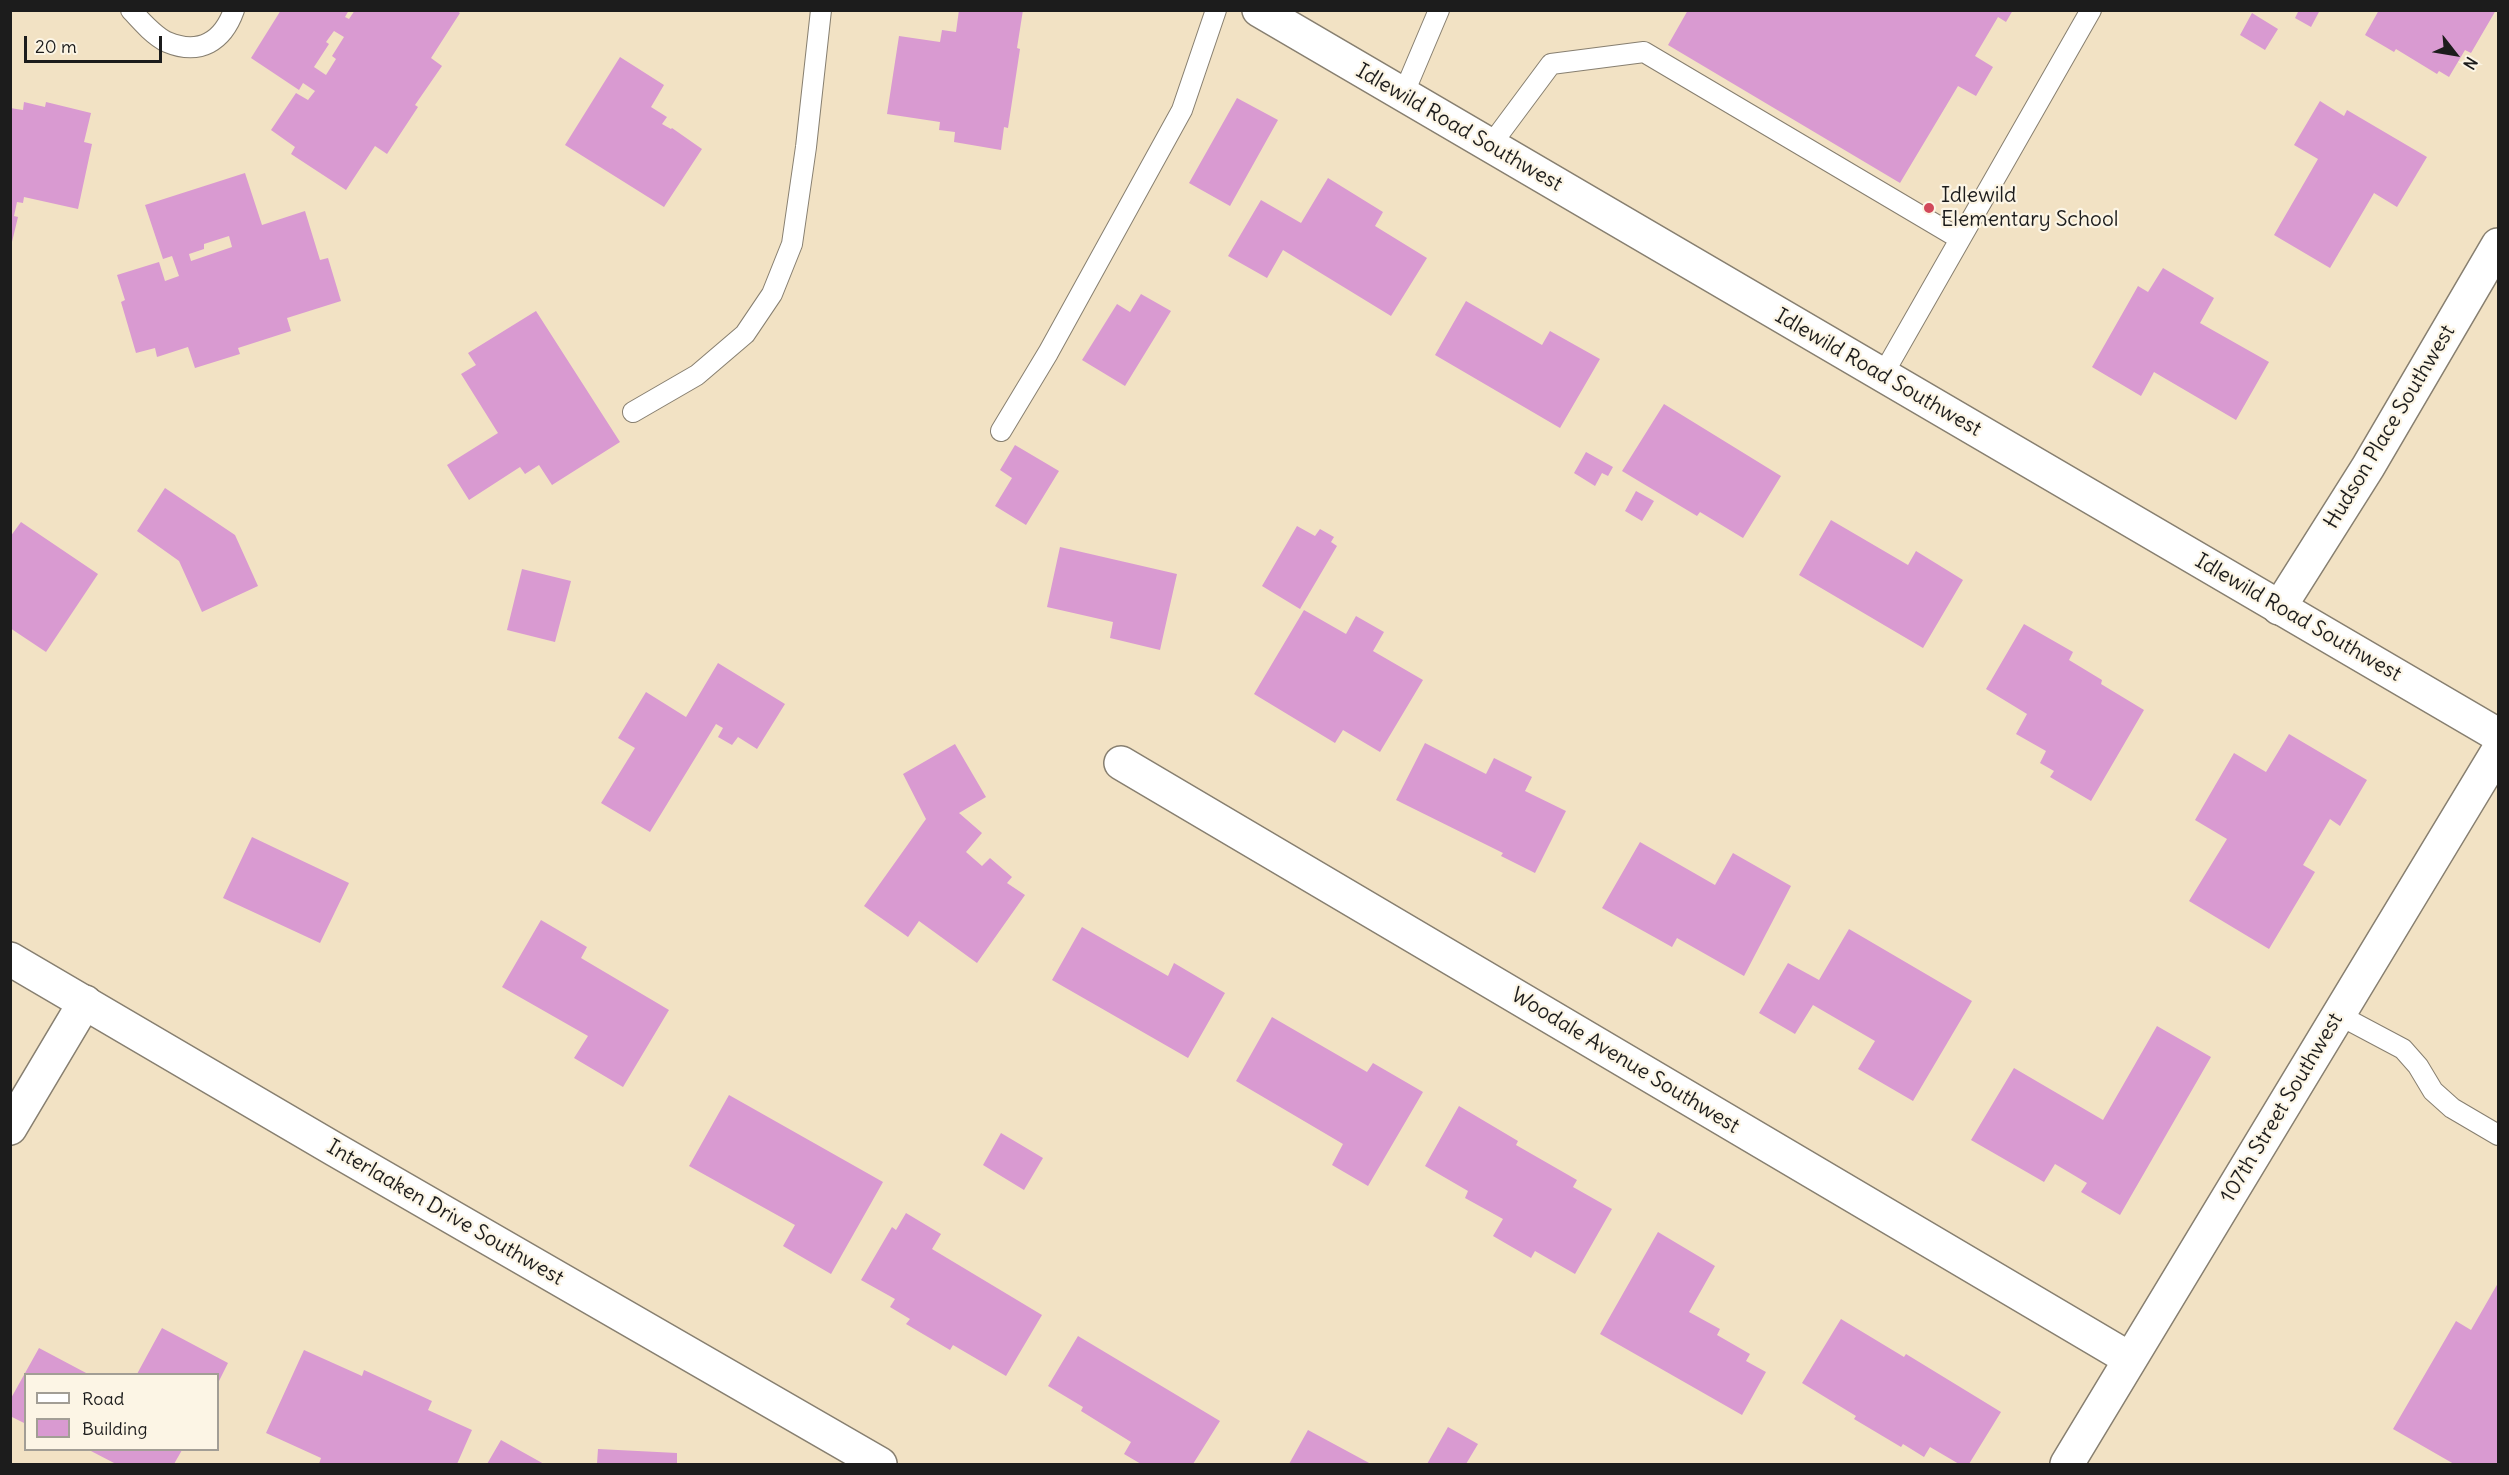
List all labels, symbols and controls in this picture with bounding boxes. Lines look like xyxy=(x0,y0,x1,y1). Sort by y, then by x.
scale bar xyxy=(27,24,165,62)
north arrow xyxy=(2425,24,2485,84)
text: 20 m xyxy=(35,35,77,58)
text: N xyxy=(2459,53,2482,73)
street label: Idlewild Road Southwest xyxy=(1351,59,1567,197)
place label: Idlewild Elementary School xyxy=(1941,183,2118,233)
marker: Idlewild Elementary School xyxy=(1922,201,1936,215)
street label: Idlewild Road Southwest xyxy=(1770,304,1986,442)
street label: Hudson Place Southwest xyxy=(2319,321,2461,533)
street label: Idlewild Road Southwest xyxy=(2190,549,2406,687)
street label: Woodale Avenue Southwest xyxy=(1506,983,1744,1139)
street label: 107th Street Southwest xyxy=(2215,1009,2349,1207)
street label: Interlaaken Drive Southwest xyxy=(322,1135,568,1291)
legend xyxy=(24,1373,219,1451)
text: Road xyxy=(82,1387,124,1410)
text: Building xyxy=(82,1417,147,1440)

